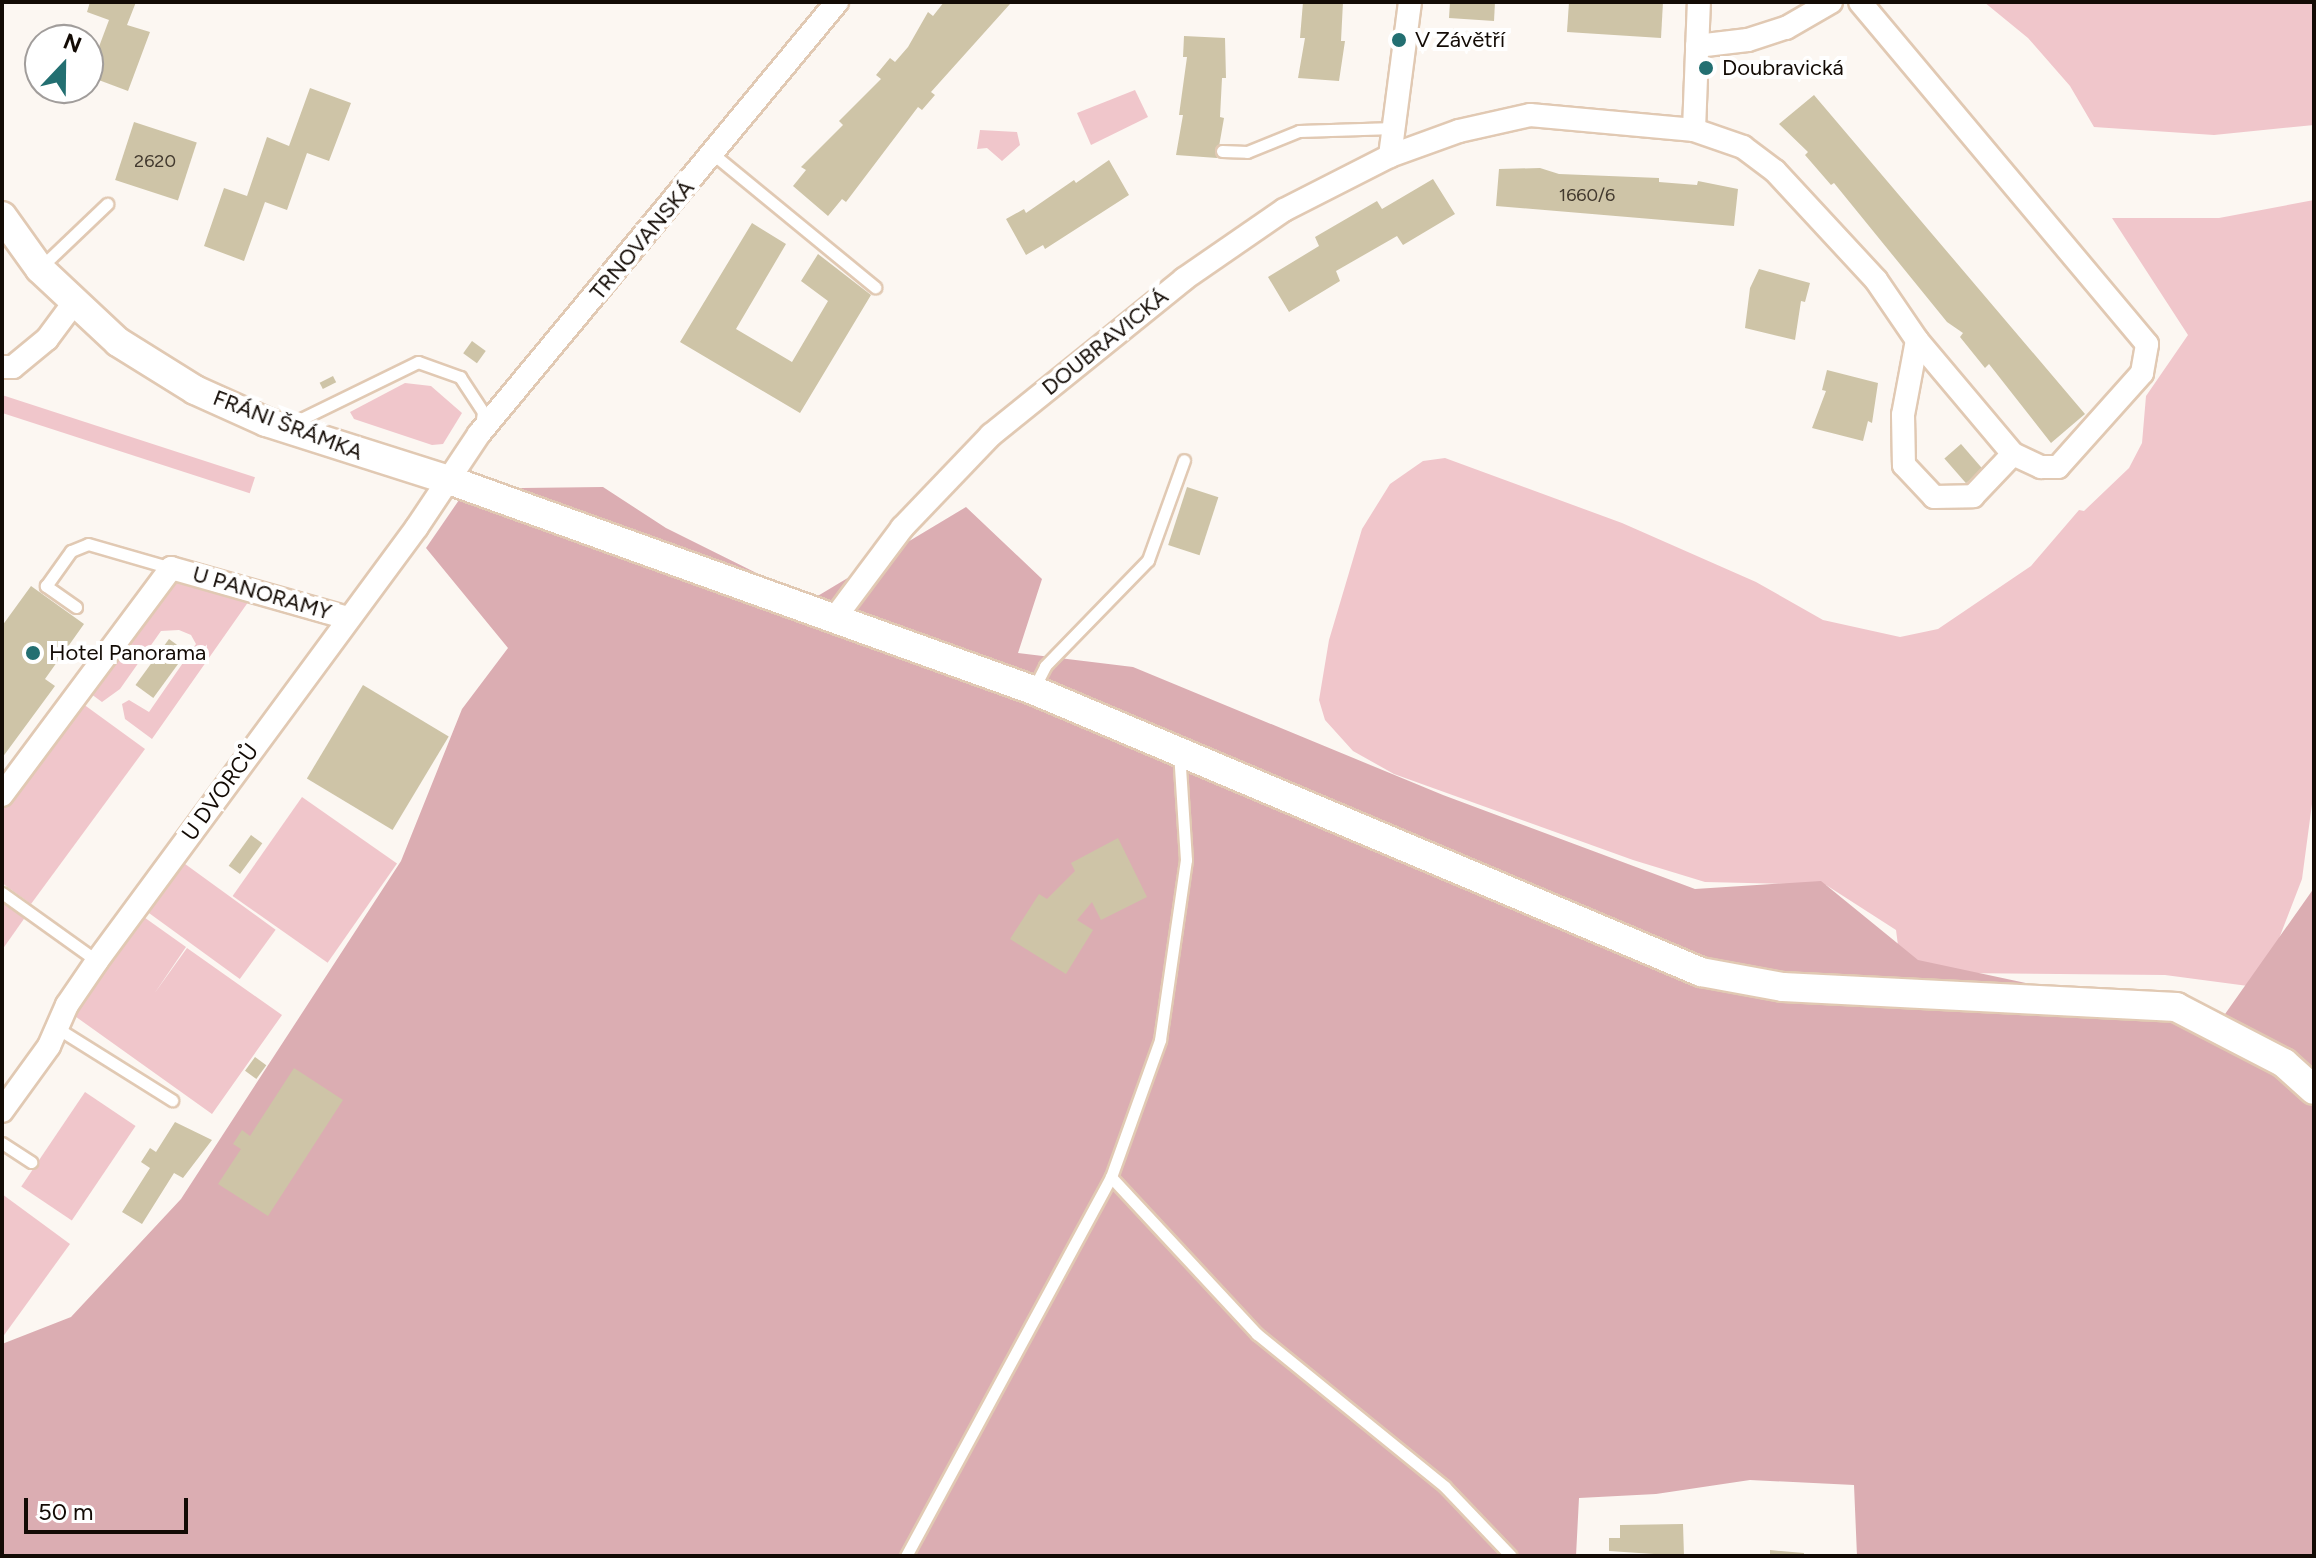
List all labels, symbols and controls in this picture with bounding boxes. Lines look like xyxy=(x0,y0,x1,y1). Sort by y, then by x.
north arrow xyxy=(24,24,104,104)
text: N xyxy=(59,27,85,59)
place label: V Závětří xyxy=(1415,27,1505,53)
marker: V Závětří xyxy=(1390,31,1408,49)
place label: Doubravická xyxy=(1722,55,1844,81)
marker: Doubravická xyxy=(1697,59,1715,77)
house number: 2620 xyxy=(134,150,176,172)
street label: TRNOVANSKÁ xyxy=(584,175,700,305)
house number: 1660/6 xyxy=(1559,184,1615,206)
street label: DOUBRAVICKÁ xyxy=(1037,283,1173,401)
street label: FRÁNI ŠRÁMKA xyxy=(209,384,367,466)
street label: U PANORAMY xyxy=(189,561,335,625)
place label: Hotel Panorama xyxy=(49,640,206,666)
marker: Hotel Panorama xyxy=(24,644,42,662)
street label: U DVORCŮ xyxy=(176,738,264,846)
scale bar xyxy=(28,1482,192,1532)
text: 50 m xyxy=(38,1497,94,1526)

